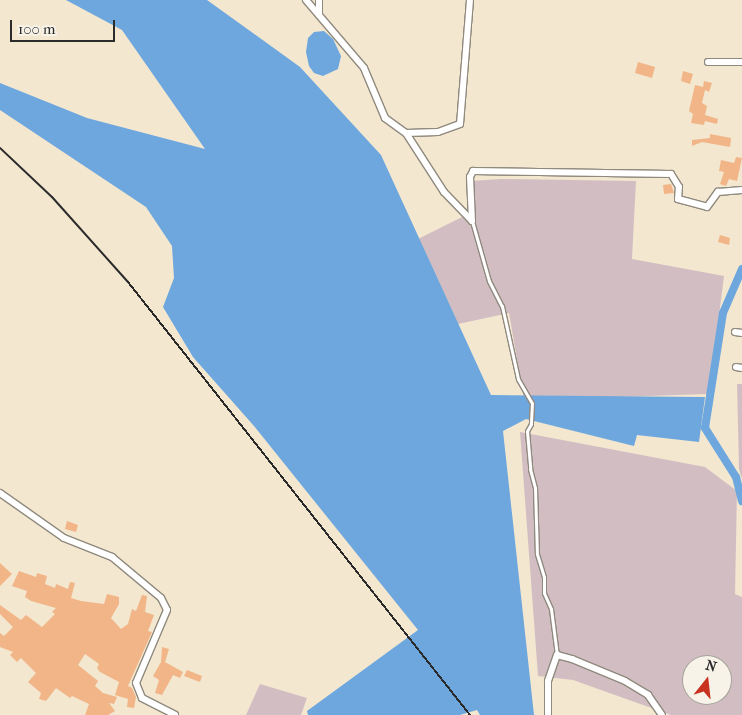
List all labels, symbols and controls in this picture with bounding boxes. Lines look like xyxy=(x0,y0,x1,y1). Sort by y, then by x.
scale bar xyxy=(12,10,118,42)
text: 100 m xyxy=(18,20,56,38)
north arrow xyxy=(682,655,732,705)
text: N xyxy=(704,656,718,676)

